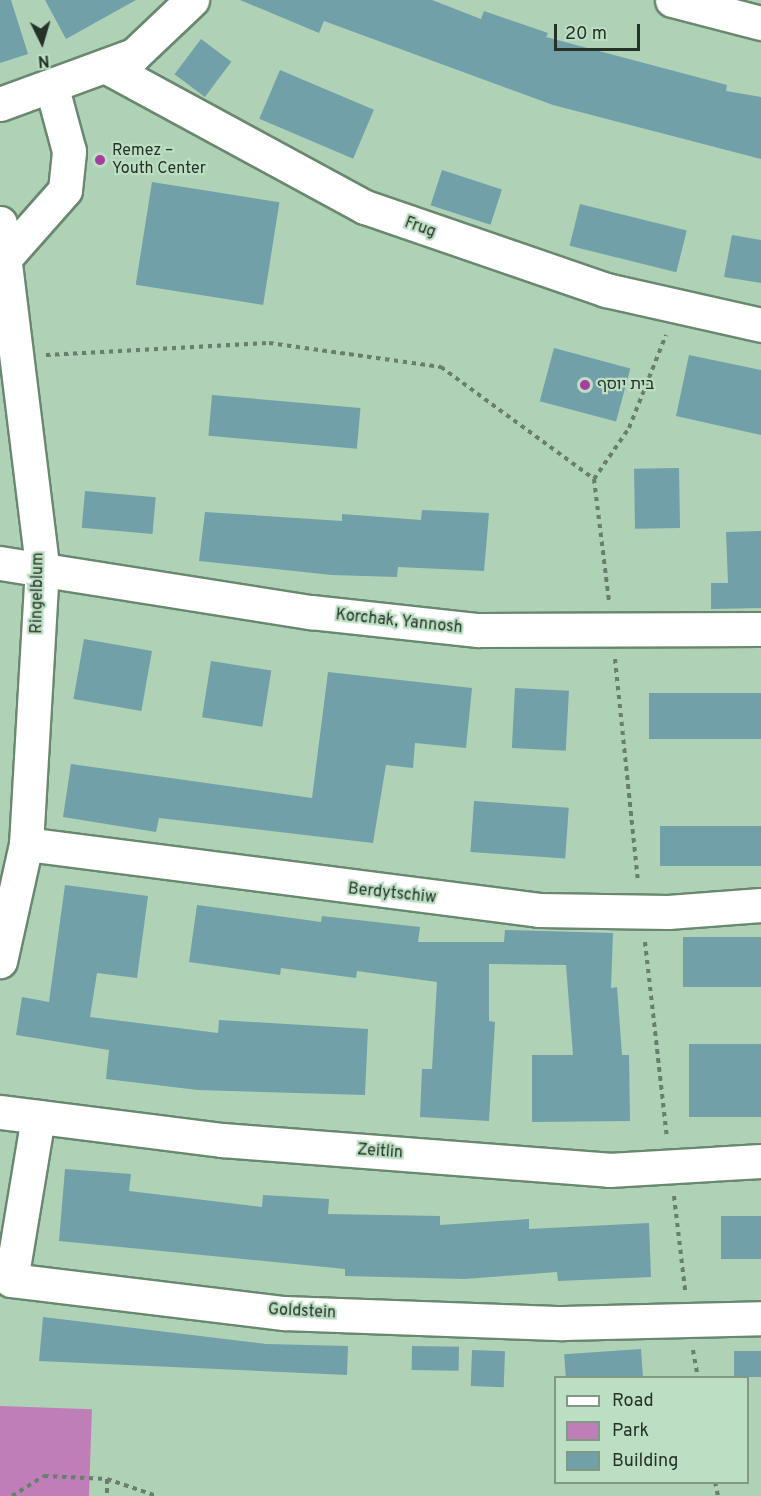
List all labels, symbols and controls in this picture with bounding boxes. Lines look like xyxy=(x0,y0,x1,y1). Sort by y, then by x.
north arrow xyxy=(12,12,72,72)
scale bar xyxy=(557,12,642,50)
text: 20 m xyxy=(565,23,607,46)
text: N xyxy=(37,49,50,70)
place label: Remez – Youth Center xyxy=(112,141,206,179)
marker: Remez – Youth Center xyxy=(93,153,107,167)
street label: Frug xyxy=(402,214,438,242)
place label: בית יוסף xyxy=(597,375,654,395)
marker: בית יוסף xyxy=(578,378,592,392)
street label: Ringelblum xyxy=(28,552,48,634)
street label: Korchak, Yannosh xyxy=(334,606,464,638)
street label: Berdytschiw xyxy=(347,880,437,908)
street label: Zeitlin xyxy=(357,1141,403,1163)
street label: Goldstein xyxy=(268,1301,336,1323)
legend xyxy=(554,1376,749,1484)
text: Road xyxy=(612,1390,654,1413)
text: Park xyxy=(612,1420,649,1443)
text: Building xyxy=(612,1450,678,1473)

